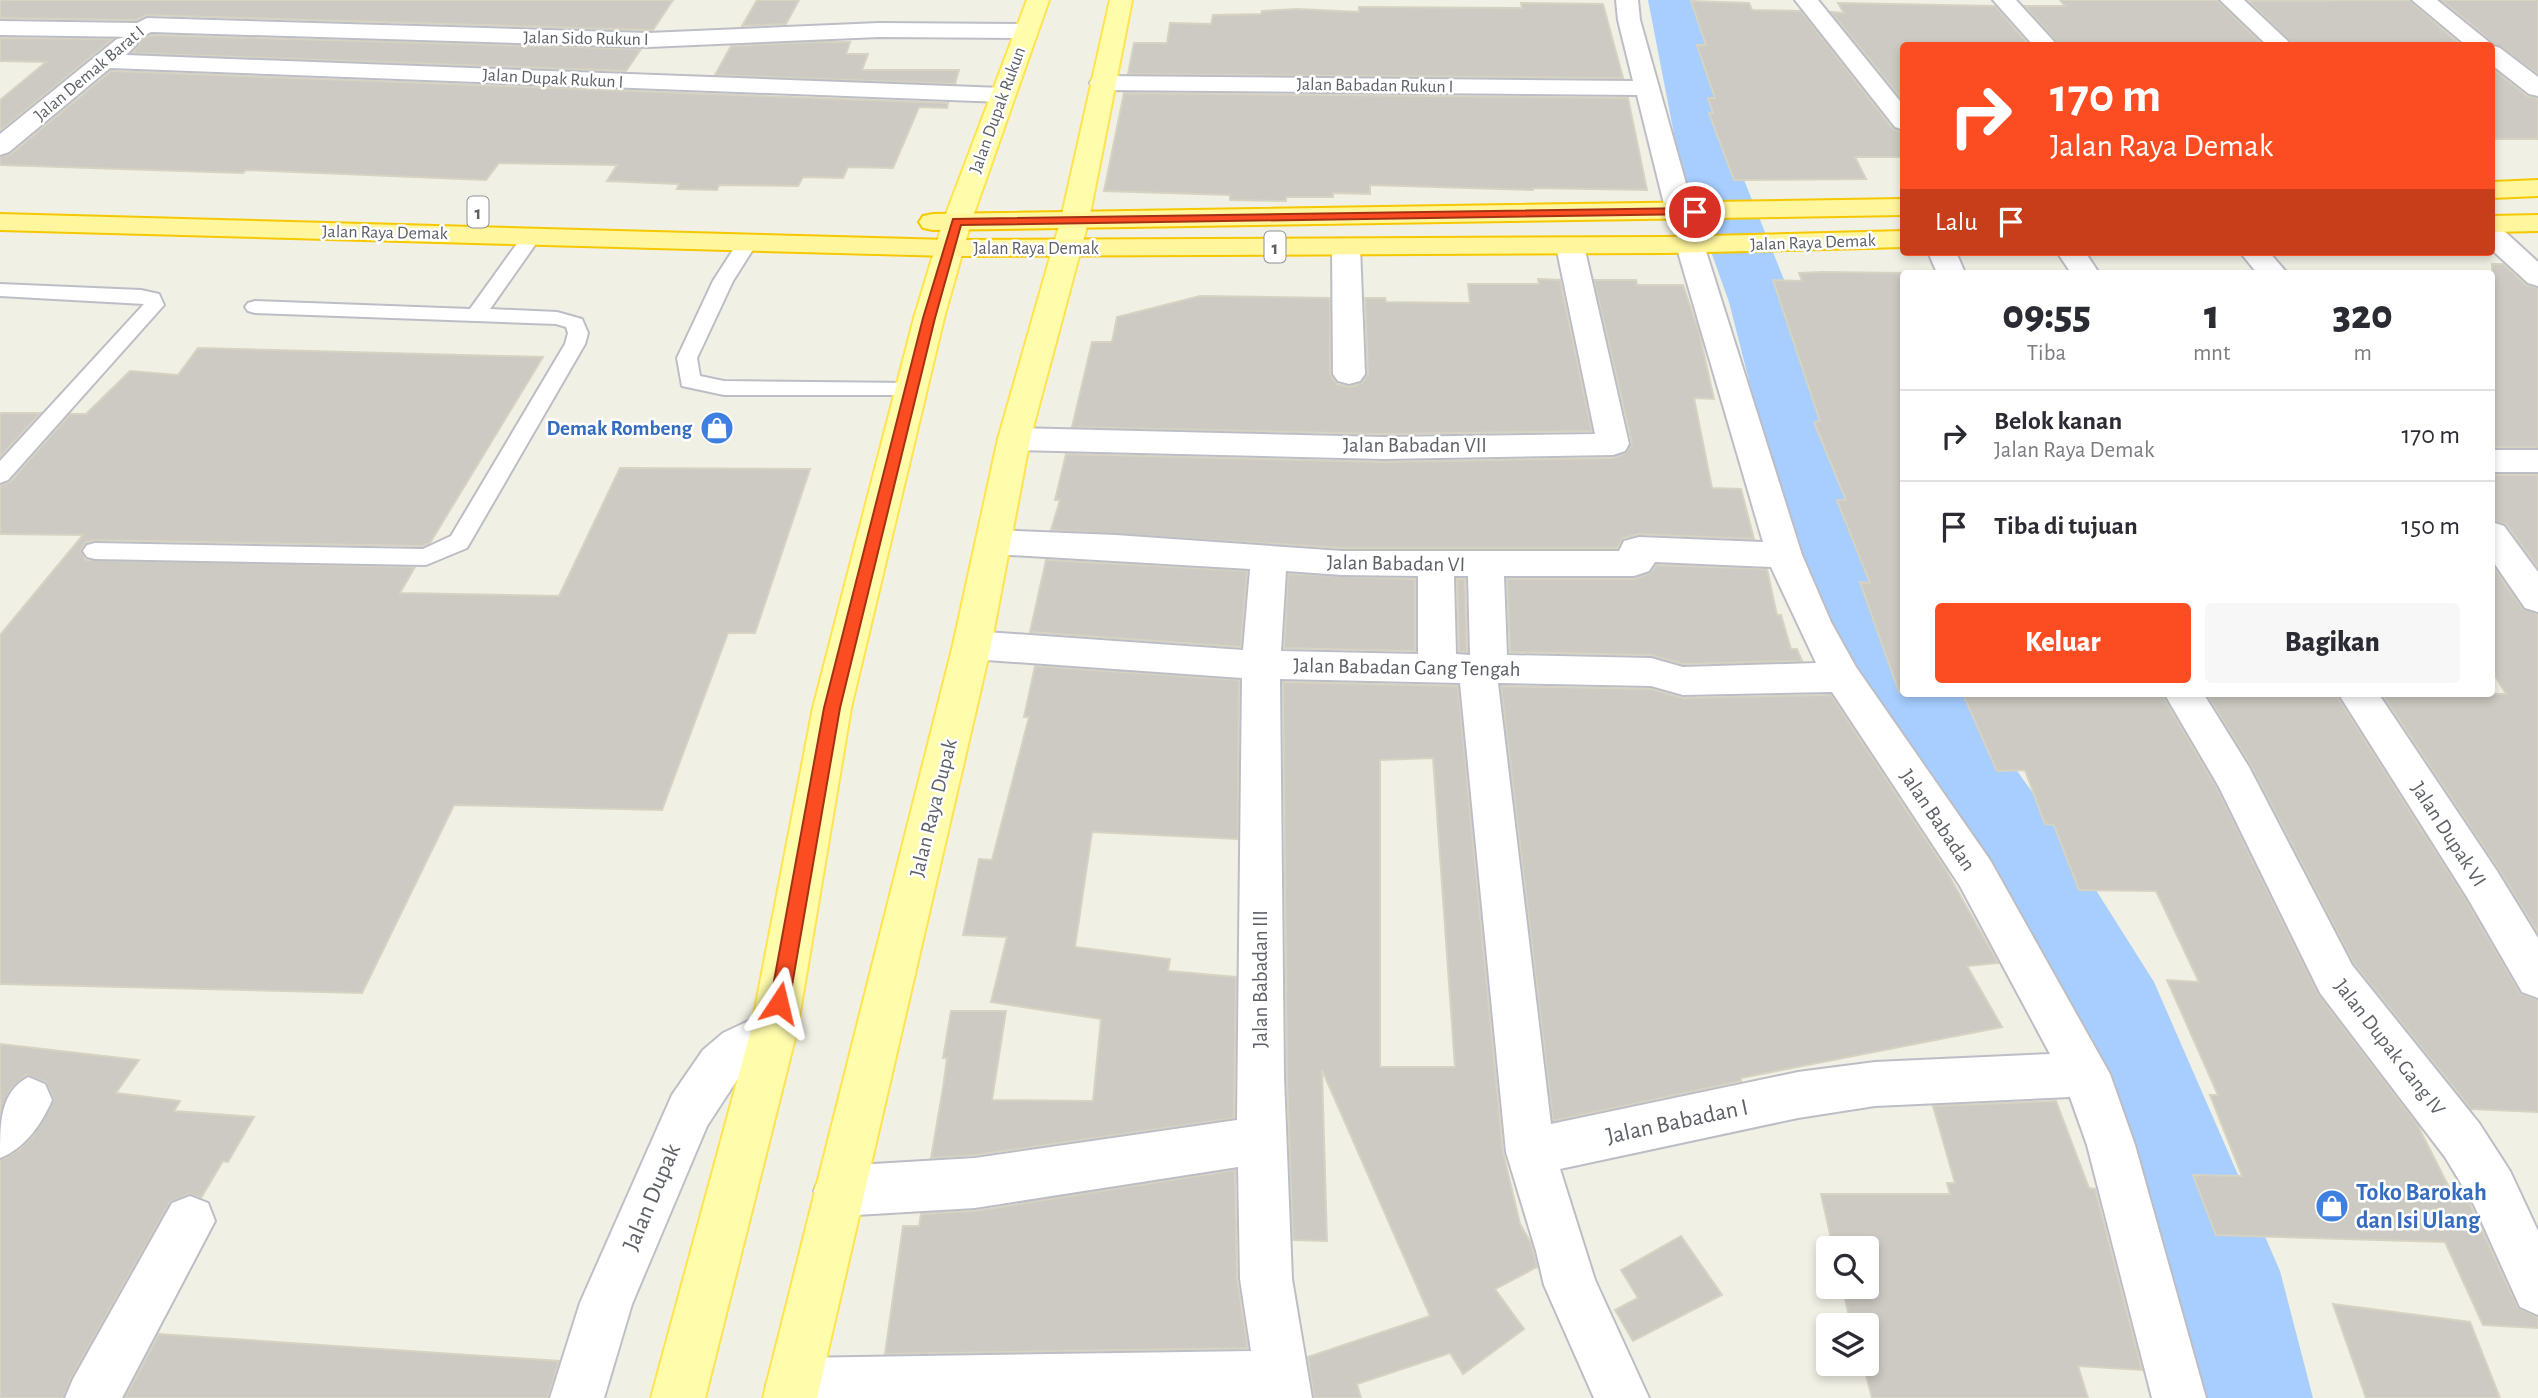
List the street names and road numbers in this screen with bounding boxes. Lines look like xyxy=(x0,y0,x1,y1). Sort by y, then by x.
street label: Jalan Demak Barat I xyxy=(31,23,148,125)
street label: Jalan Sido Rukun I xyxy=(523,29,649,49)
street label: Jalan Dupak Rukun xyxy=(967,45,1029,176)
street label: Jalan Dupak Rukun I xyxy=(482,66,624,92)
street label: Jalan Babadan Rukun I xyxy=(1296,76,1453,96)
road number: 1 xyxy=(468,196,489,228)
street label: Jalan Raya Demak xyxy=(322,223,449,243)
road number: 1 xyxy=(1264,232,1286,262)
street label: Jalan Raya Demak xyxy=(1750,232,1877,254)
street label: Jalan Raya Demak xyxy=(973,240,1100,258)
street label: Jalan Babadan VII xyxy=(1343,435,1487,456)
street label: Jalan Babadan VI xyxy=(1327,552,1465,575)
street label: Jalan Babadan Gang Tengah xyxy=(1293,655,1521,680)
street label: Jalan Raya Dupak xyxy=(906,737,961,879)
street label: Jalan Babadan xyxy=(1896,766,1979,875)
street label: Jalan Dupak VI xyxy=(2407,778,2490,890)
street label: Jalan Babadan III xyxy=(1250,910,1271,1048)
street label: Jalan Dupak Gang IV xyxy=(2330,975,2449,1119)
street label: Jalan Babadan I xyxy=(1604,1095,1750,1149)
street label: Jalan Dupak xyxy=(619,1141,685,1254)

